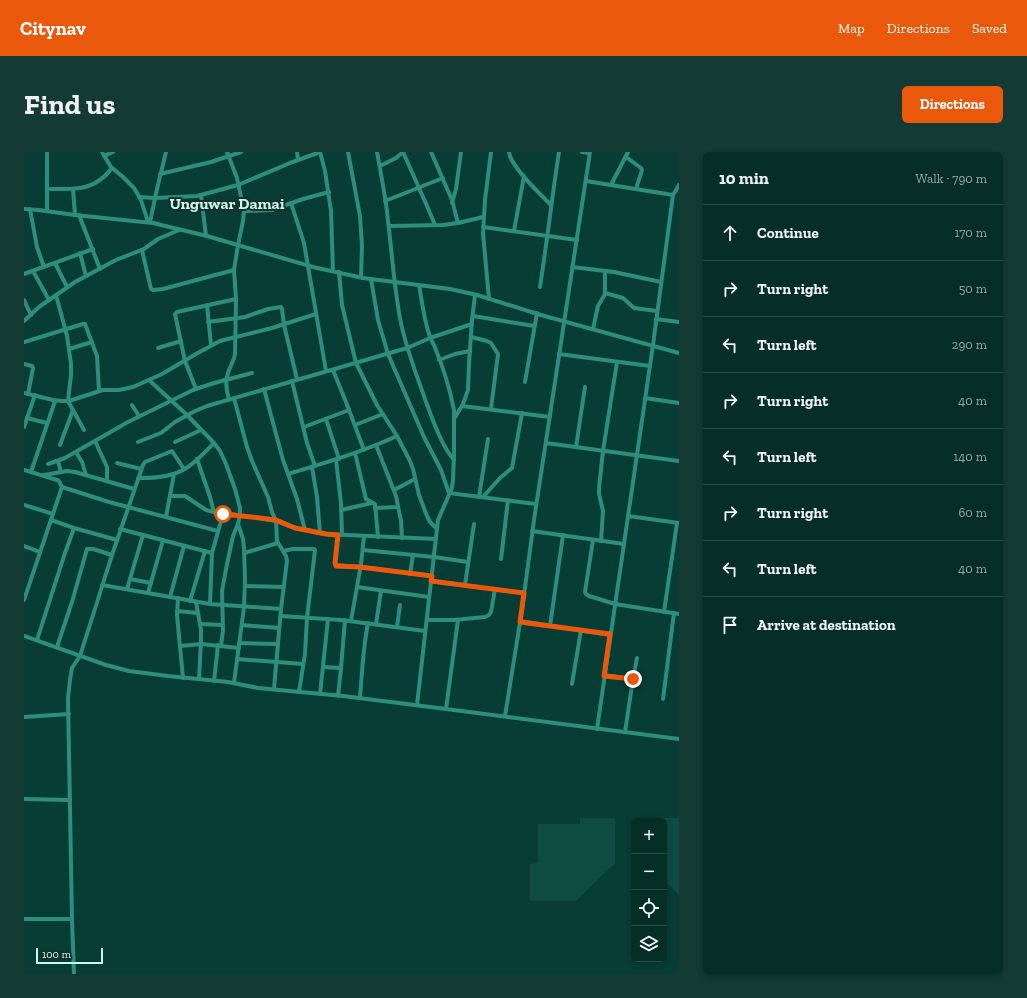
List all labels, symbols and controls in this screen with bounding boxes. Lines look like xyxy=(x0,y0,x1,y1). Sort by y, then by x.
text: Citynav xyxy=(20,17,86,40)
text: Map xyxy=(838,20,865,37)
text: Directions xyxy=(887,20,950,37)
text: Saved xyxy=(972,20,1007,37)
button: Directions xyxy=(902,86,1003,123)
text: Find us xyxy=(24,88,115,121)
text: 10 min xyxy=(719,168,769,188)
text: Walk · 790 m xyxy=(915,171,987,186)
district label: Unguwar Damai xyxy=(170,194,285,213)
icon: ahead xyxy=(719,222,741,244)
text: Continue xyxy=(757,224,819,242)
text: 170 m xyxy=(954,225,987,240)
icon: right xyxy=(719,278,741,300)
text: Turn right xyxy=(757,280,828,298)
text: 50 m xyxy=(959,281,987,296)
icon: left xyxy=(719,334,741,356)
text: Turn left xyxy=(757,336,817,354)
text: 290 m xyxy=(952,337,987,352)
icon: right xyxy=(719,390,741,412)
text: Turn right xyxy=(757,392,828,410)
text: 40 m xyxy=(958,393,987,408)
icon: left xyxy=(719,446,741,468)
text: Turn left xyxy=(757,448,817,466)
text: 140 m xyxy=(953,449,987,464)
icon: right xyxy=(719,502,741,524)
text: Turn right xyxy=(757,504,828,522)
route start xyxy=(214,505,232,523)
text: 60 m xyxy=(958,505,987,520)
icon: left xyxy=(719,558,741,580)
text: Turn left xyxy=(757,560,817,578)
text: 40 m xyxy=(958,561,987,576)
icon: arrive xyxy=(719,614,741,636)
text: Arrive at destination xyxy=(757,616,896,634)
route end xyxy=(624,670,642,688)
map controls xyxy=(631,818,667,962)
button: + xyxy=(631,818,667,854)
button: − xyxy=(631,854,667,890)
button: locate xyxy=(631,890,667,926)
button: layers xyxy=(631,926,667,962)
scale bar xyxy=(36,946,103,965)
text: 100 m xyxy=(42,948,71,961)

